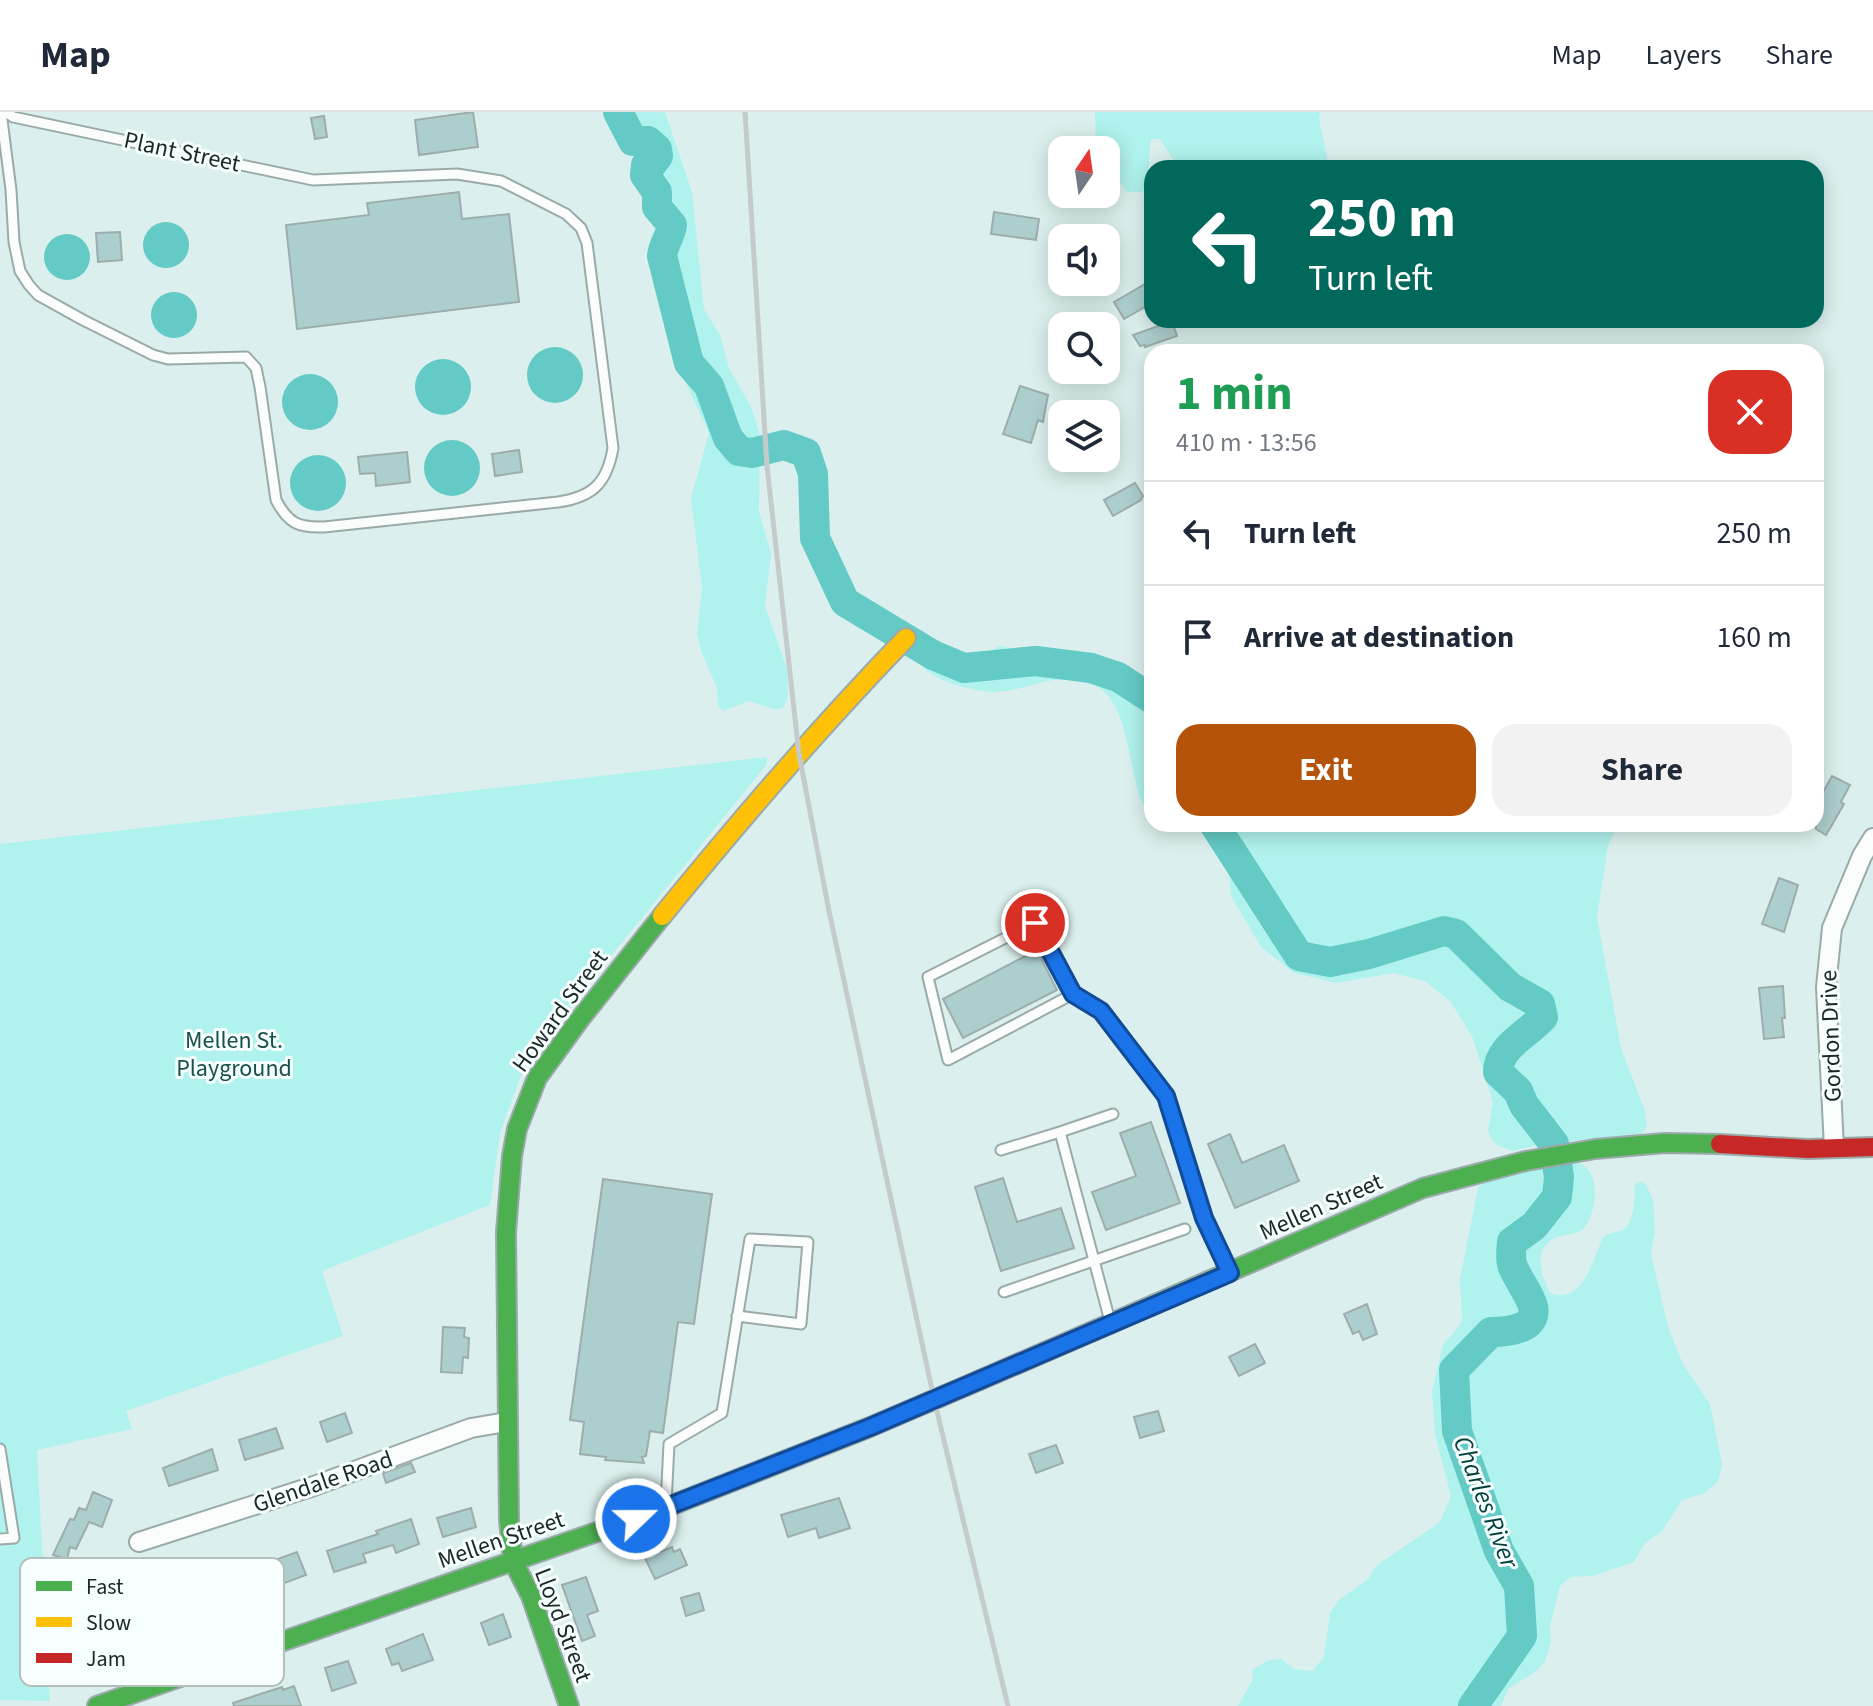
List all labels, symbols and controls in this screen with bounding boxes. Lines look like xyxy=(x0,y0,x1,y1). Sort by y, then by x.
text: Map xyxy=(40,28,111,82)
text: Map xyxy=(1551,35,1601,75)
text: Layers xyxy=(1645,35,1721,75)
text: Share xyxy=(1765,35,1833,75)
street label: Plant Street xyxy=(121,123,243,181)
north arrow xyxy=(1048,136,1120,208)
map controls xyxy=(1048,136,1120,472)
text: 250 m xyxy=(1308,179,1456,258)
icon: left xyxy=(1176,192,1280,296)
button: sound xyxy=(1048,224,1120,296)
text: Turn left xyxy=(1308,253,1433,304)
button: search xyxy=(1048,312,1120,384)
text: 1 min xyxy=(1176,360,1293,428)
button: close xyxy=(1708,370,1792,454)
button: layers xyxy=(1048,400,1120,472)
text: 410 m · 13:56 xyxy=(1176,424,1317,461)
icon: left xyxy=(1176,511,1220,555)
text: Turn left xyxy=(1244,512,1356,555)
text: 250 m xyxy=(1716,512,1792,555)
icon: arrive xyxy=(1176,615,1220,659)
text: Arrive at destination xyxy=(1244,616,1514,659)
text: 160 m xyxy=(1716,616,1792,659)
button: Exit xyxy=(1176,724,1476,816)
button: Share xyxy=(1492,724,1792,816)
pin xyxy=(1001,889,1069,957)
icon: arrive xyxy=(1013,901,1057,945)
street label: Howard Street xyxy=(504,942,616,1080)
street label: Gordon Drive xyxy=(1811,969,1851,1103)
park label: Mellen St. Playground xyxy=(176,1023,292,1086)
street label: Mellen Street xyxy=(1254,1164,1388,1250)
water label: Charles River xyxy=(1444,1431,1529,1574)
street label: Glendale Road xyxy=(248,1442,398,1522)
position arrow xyxy=(594,1477,678,1561)
street label: Mellen Street xyxy=(433,1502,569,1578)
legend xyxy=(20,1558,284,1686)
street label: Lloyd Street xyxy=(525,1563,601,1687)
text: Fast xyxy=(86,1571,124,1603)
text: Slow xyxy=(86,1607,131,1639)
text: Jam xyxy=(86,1643,126,1675)

